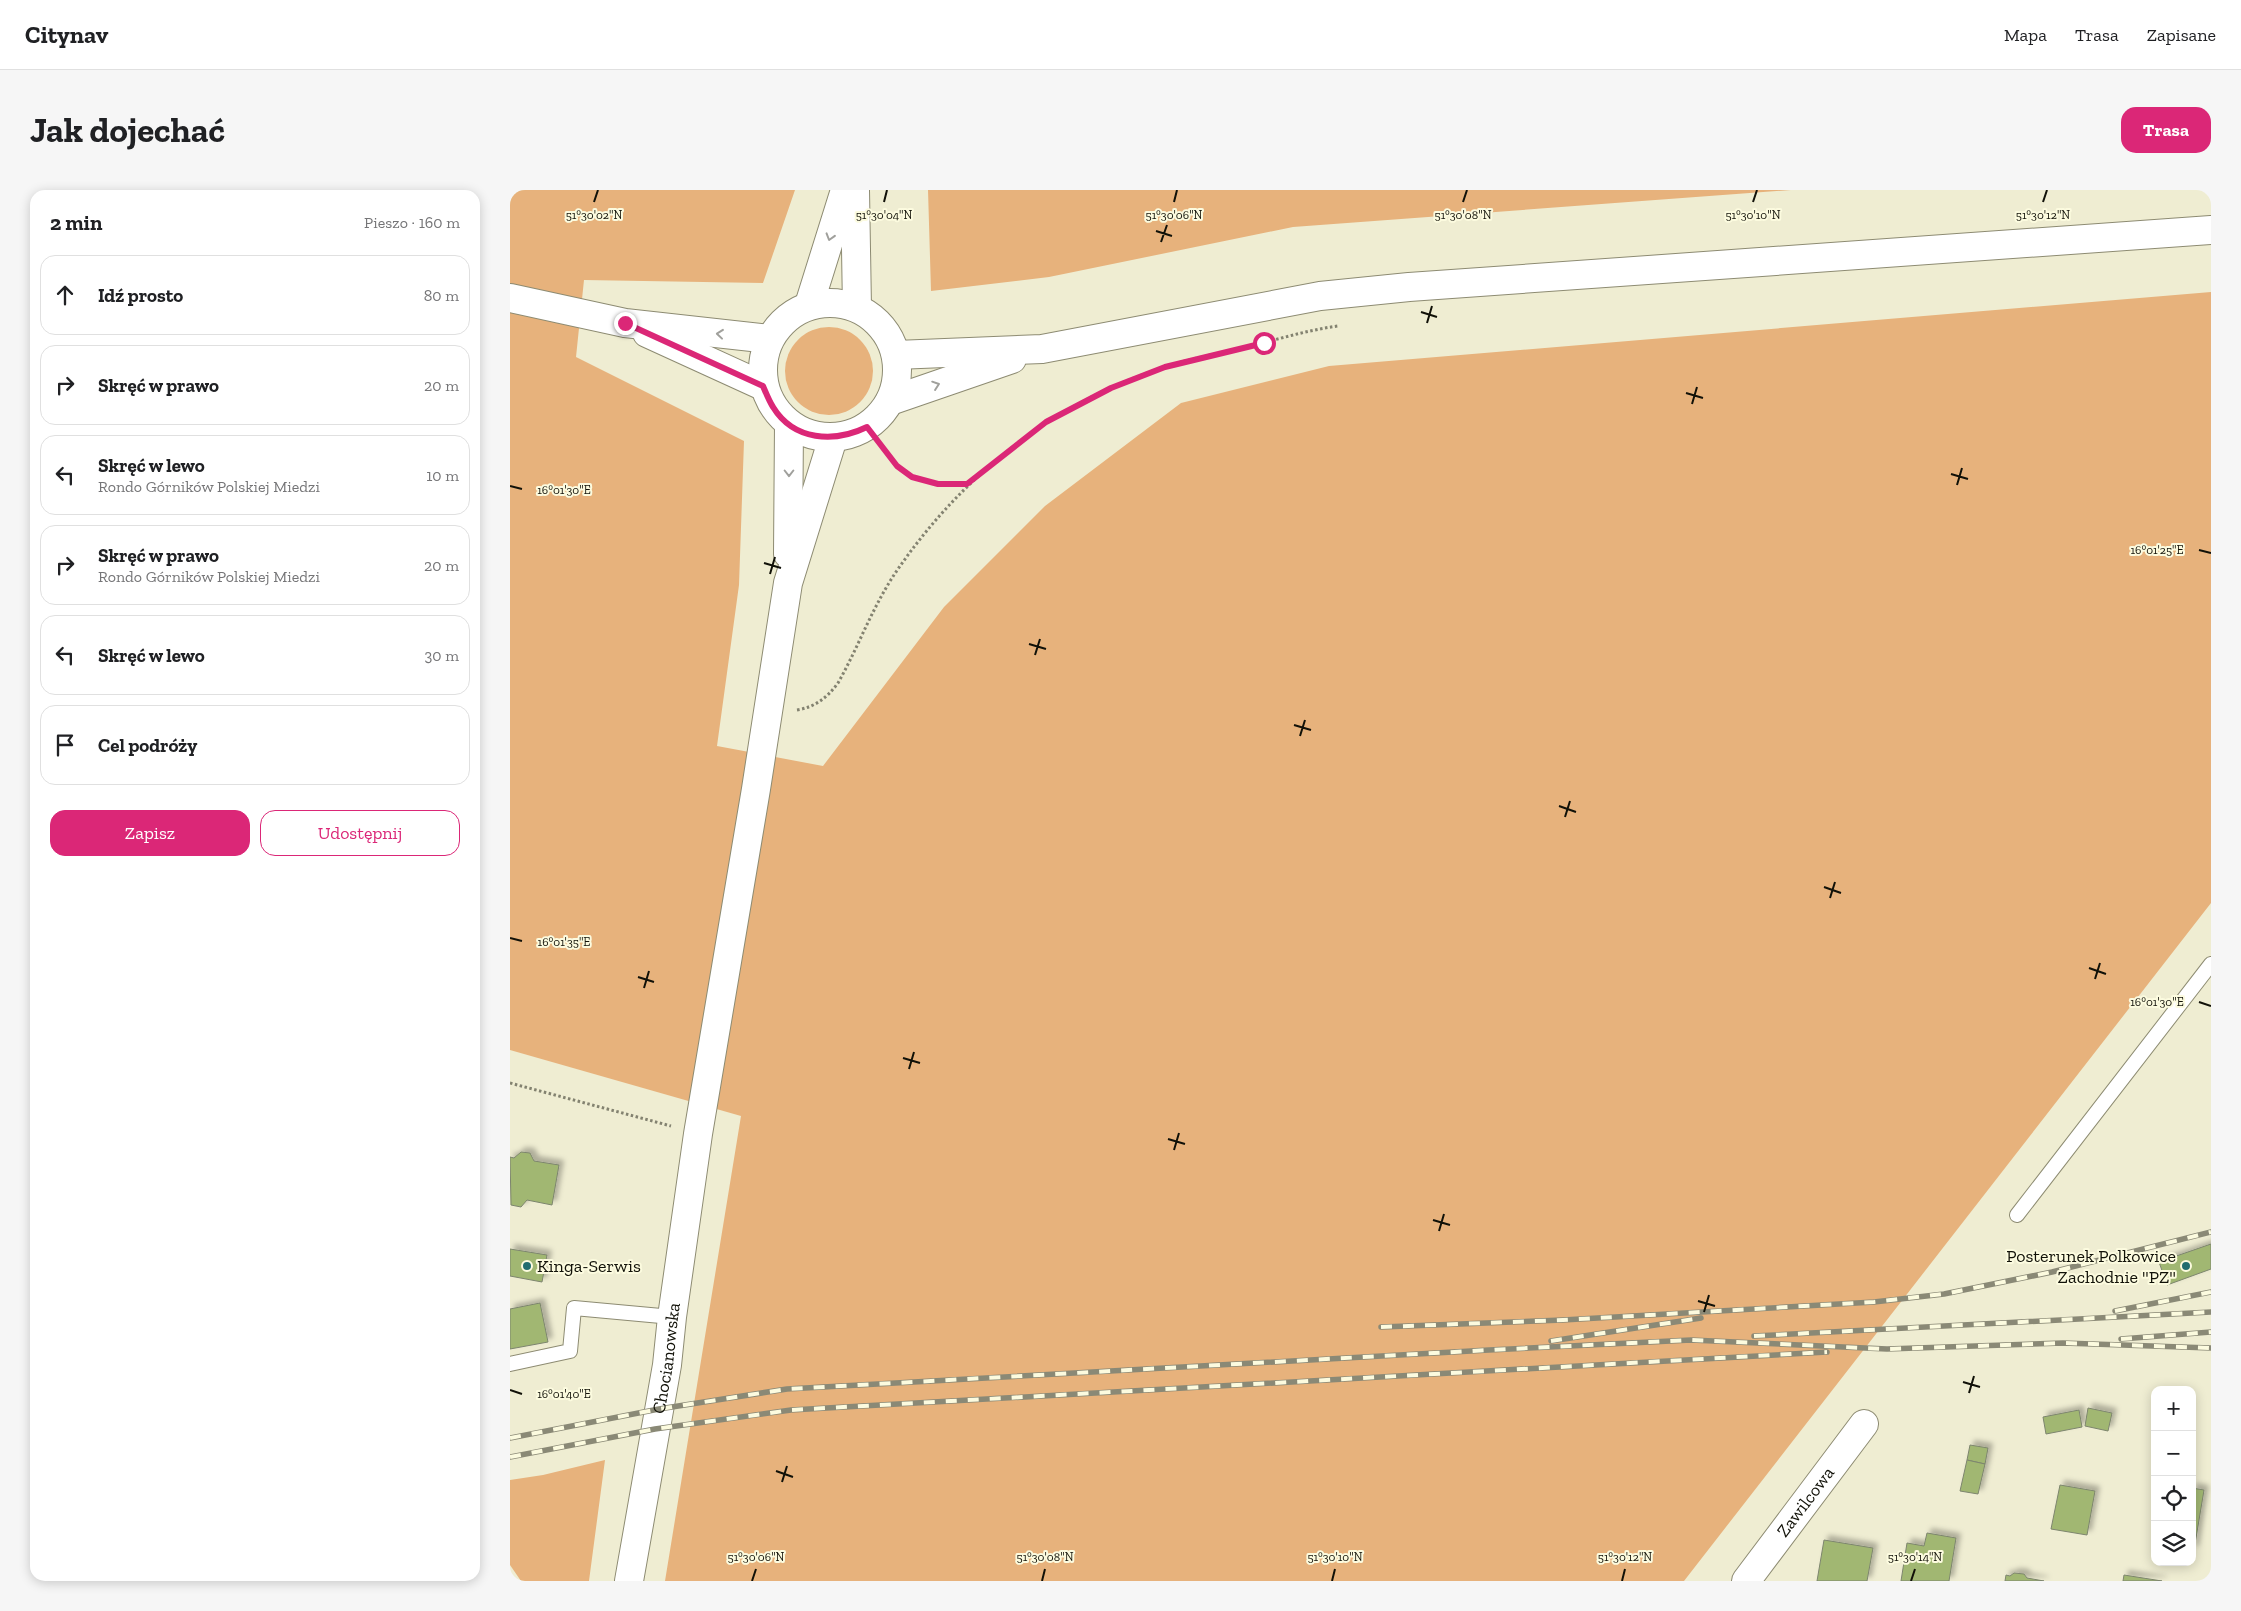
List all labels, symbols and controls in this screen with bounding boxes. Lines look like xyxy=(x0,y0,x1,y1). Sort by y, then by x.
text: Citynav xyxy=(25,20,108,49)
text: Mapa xyxy=(2004,24,2047,46)
text: Trasa xyxy=(2075,24,2119,46)
text: Zapisane xyxy=(2147,24,2216,46)
button: Trasa xyxy=(2121,107,2211,153)
text: Jak dojechać xyxy=(30,109,225,151)
text: 51°30'02"N xyxy=(566,208,623,222)
text: 51°30'04"N xyxy=(856,208,913,222)
text: 51°30'06"N xyxy=(1146,208,1203,222)
text: 51°30'08"N xyxy=(1434,208,1492,222)
text: 51°30'10"N xyxy=(1725,208,1781,222)
text: 51°30'12"N xyxy=(2016,208,2070,222)
text: 2 min xyxy=(50,210,102,235)
text: Pieszo · 160 m xyxy=(364,213,460,232)
one-way arrow xyxy=(826,232,836,240)
icon: ahead xyxy=(51,281,79,309)
text: Idź prosto xyxy=(98,284,183,307)
text: 80 m xyxy=(424,286,459,305)
route end xyxy=(614,312,637,335)
one-way arrow xyxy=(716,329,724,340)
route start xyxy=(1253,332,1276,355)
icon: right xyxy=(51,371,79,399)
text: Skręć w prawo xyxy=(98,374,219,397)
text: 20 m xyxy=(424,376,459,395)
one-way arrow xyxy=(932,381,940,391)
text: Skręć w lewo xyxy=(98,454,205,477)
icon: left xyxy=(51,461,79,489)
text: 10 m xyxy=(426,466,459,485)
one-way arrow xyxy=(784,470,794,478)
text: Rondo Górników Polskiej Miedzi xyxy=(98,477,320,496)
text: 16°01'30"E xyxy=(537,483,591,497)
text: 16°01'25"E xyxy=(2130,543,2184,557)
text: Skręć w prawo xyxy=(98,544,219,567)
icon: right xyxy=(51,551,79,579)
text: 20 m xyxy=(424,556,459,575)
text: Rondo Górników Polskiej Miedzi xyxy=(98,567,320,586)
icon: left xyxy=(51,641,79,669)
text: Skręć w lewo xyxy=(98,644,205,667)
text: 30 m xyxy=(425,646,459,665)
icon: arrive xyxy=(51,731,79,759)
text: Cel podróży xyxy=(98,734,197,757)
button: Zapisz xyxy=(50,810,250,856)
button: Udostępnij xyxy=(260,810,460,856)
text: 16°01'35"E xyxy=(538,935,590,949)
text: 16°01'30"E xyxy=(2130,995,2184,1009)
place label: Posterunek Polkowice Zachodnie "PZ" xyxy=(2006,1245,2176,1288)
place label: Kinga-Serwis xyxy=(537,1255,641,1277)
marker: Kinga-Serwis xyxy=(521,1260,533,1272)
marker: Posterunek Polkowice Zachodnie "PZ" xyxy=(2180,1260,2192,1272)
street label: Chocianowska xyxy=(648,1301,685,1415)
map controls xyxy=(2151,1386,2196,1566)
button: + xyxy=(2151,1386,2196,1431)
text: 16°01'40"E xyxy=(537,1387,591,1401)
button: − xyxy=(2151,1431,2196,1476)
street label: Zawilcowa xyxy=(1772,1462,1839,1541)
button: locate xyxy=(2151,1476,2196,1521)
button: layers xyxy=(2151,1521,2196,1566)
text: 51°30'06"N xyxy=(728,1550,785,1564)
text: 51°30'08"N xyxy=(1016,1550,1074,1564)
text: 51°30'10"N xyxy=(1307,1550,1363,1564)
text: 51°30'12"N xyxy=(1598,1550,1652,1564)
text: 51°30'14"N xyxy=(1888,1550,1942,1564)

